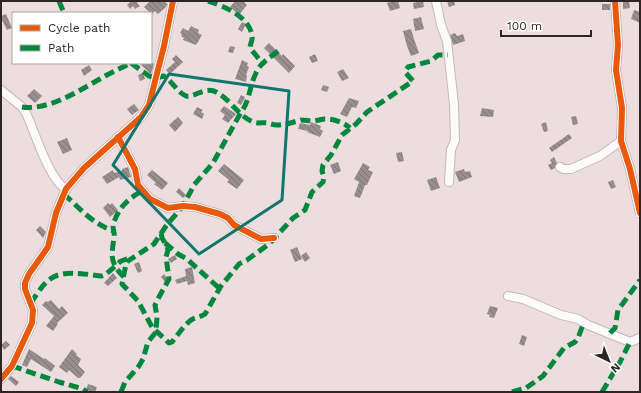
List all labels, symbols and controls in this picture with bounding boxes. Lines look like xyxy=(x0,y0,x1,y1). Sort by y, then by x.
legend xyxy=(12,12,152,64)
scale bar xyxy=(501,12,591,38)
text: 100 m xyxy=(507,19,542,33)
text: Cycle path xyxy=(48,21,110,35)
text: Path xyxy=(48,41,74,55)
north arrow xyxy=(589,341,629,381)
text: N xyxy=(608,360,623,375)

